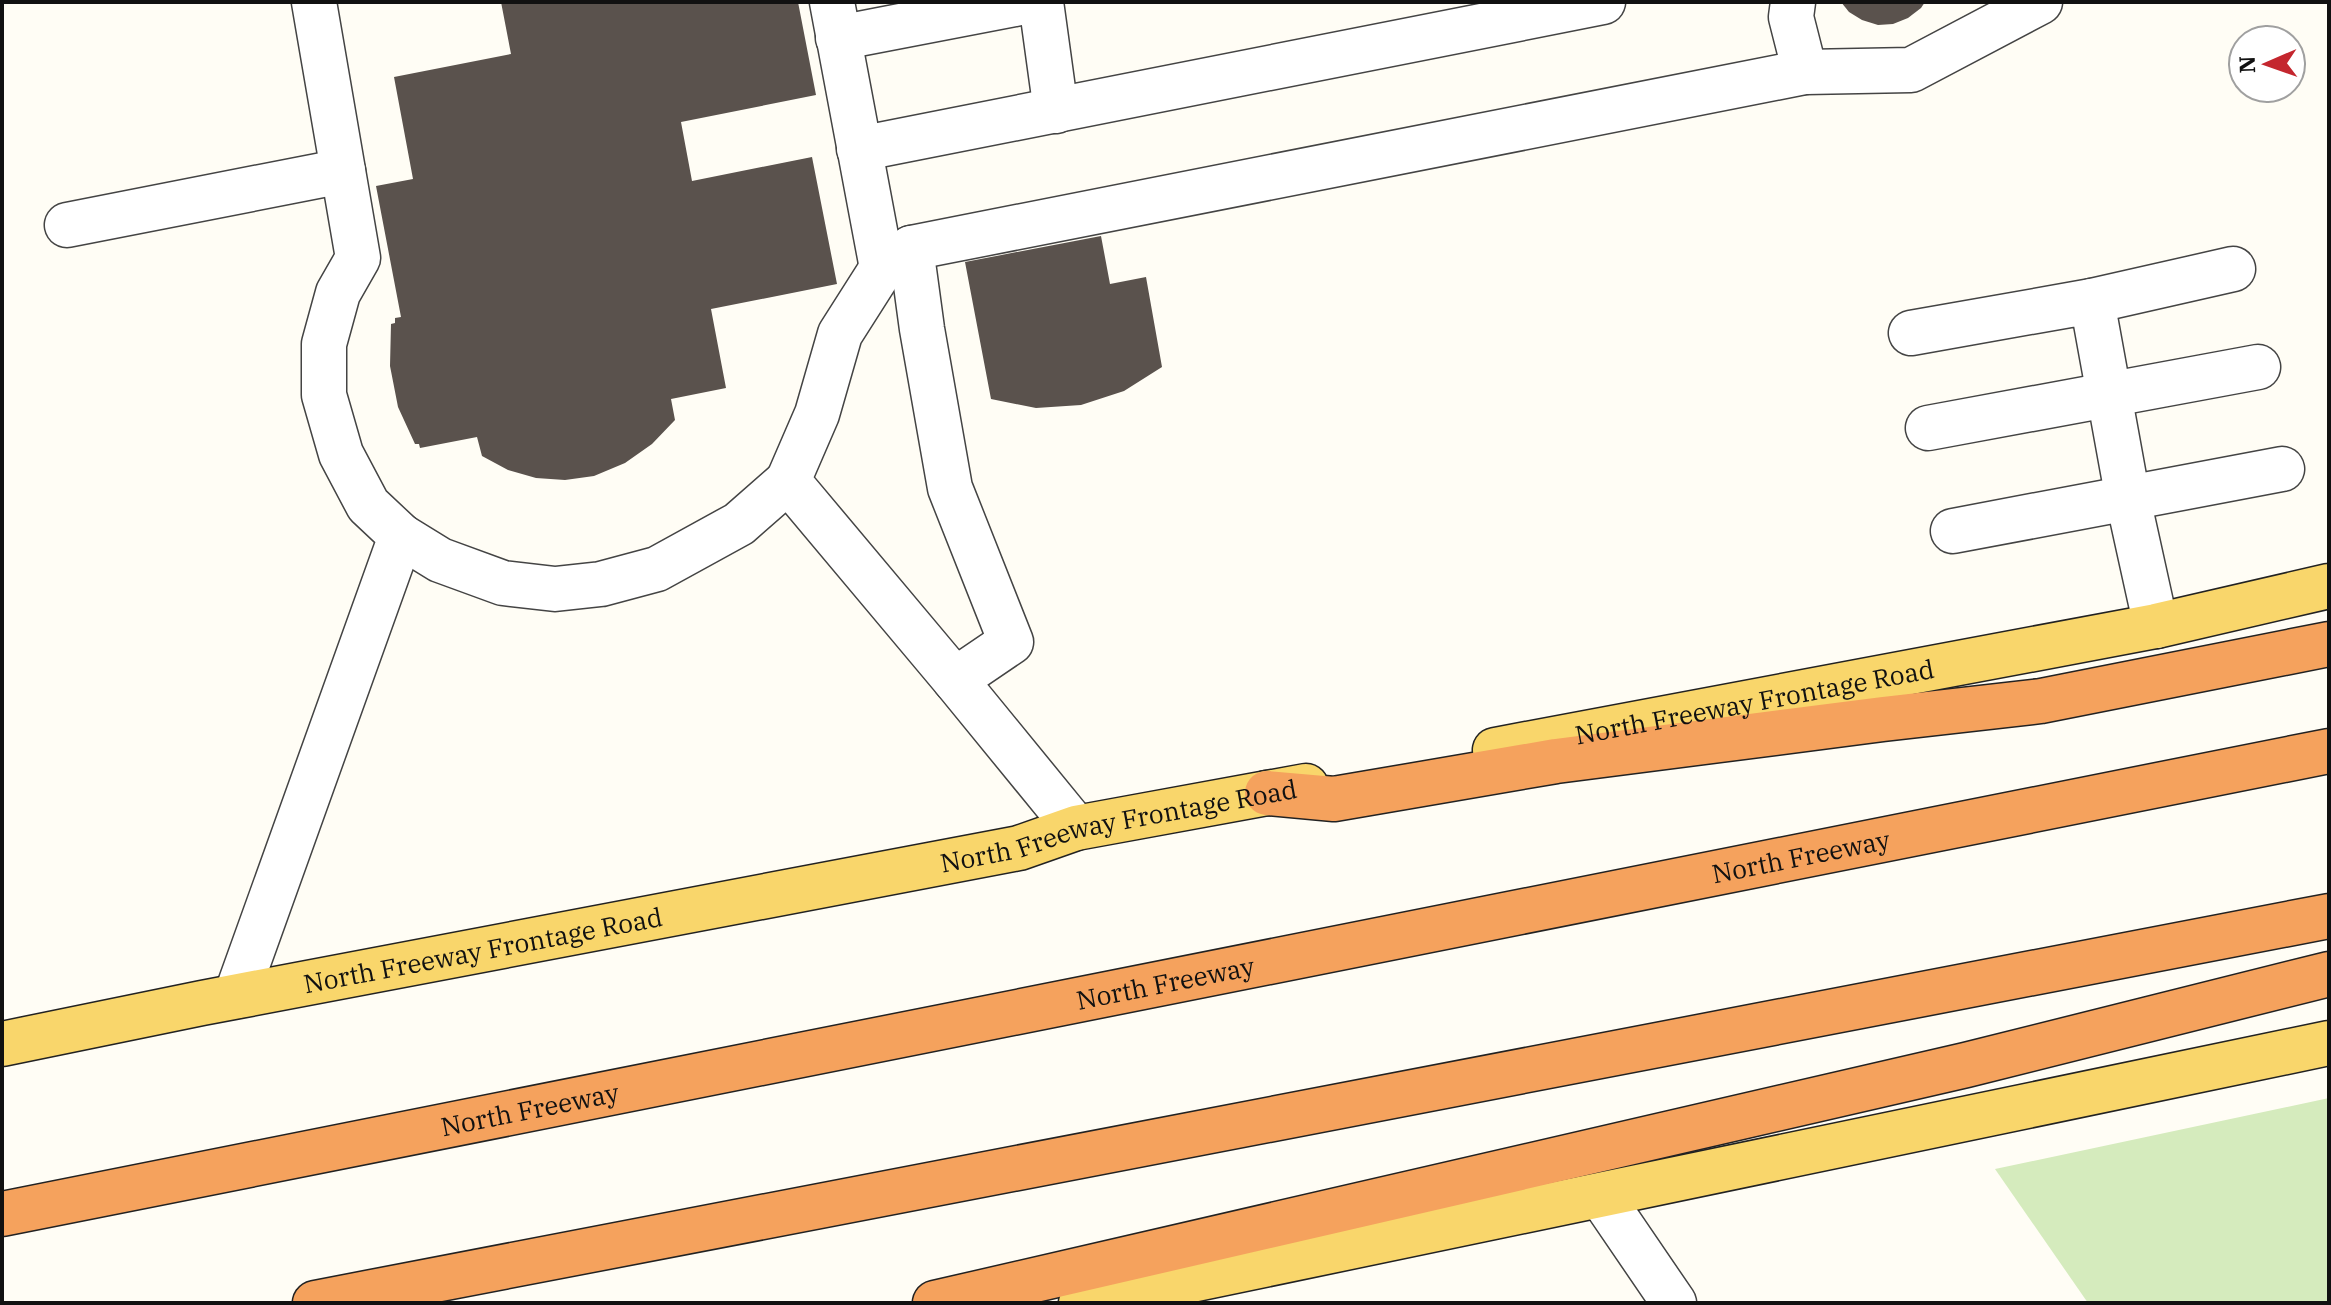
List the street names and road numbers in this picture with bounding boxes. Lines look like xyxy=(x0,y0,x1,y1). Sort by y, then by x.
street label: North Freeway Frontage Road xyxy=(1572,651,1937,752)
street label: North Freeway Frontage Road xyxy=(937,771,1300,880)
street label: North Freeway xyxy=(1709,822,1893,890)
street label: North Freeway Frontage Road xyxy=(300,899,665,1000)
street label: North Freeway xyxy=(1073,948,1257,1017)
street label: North Freeway xyxy=(438,1075,622,1143)

